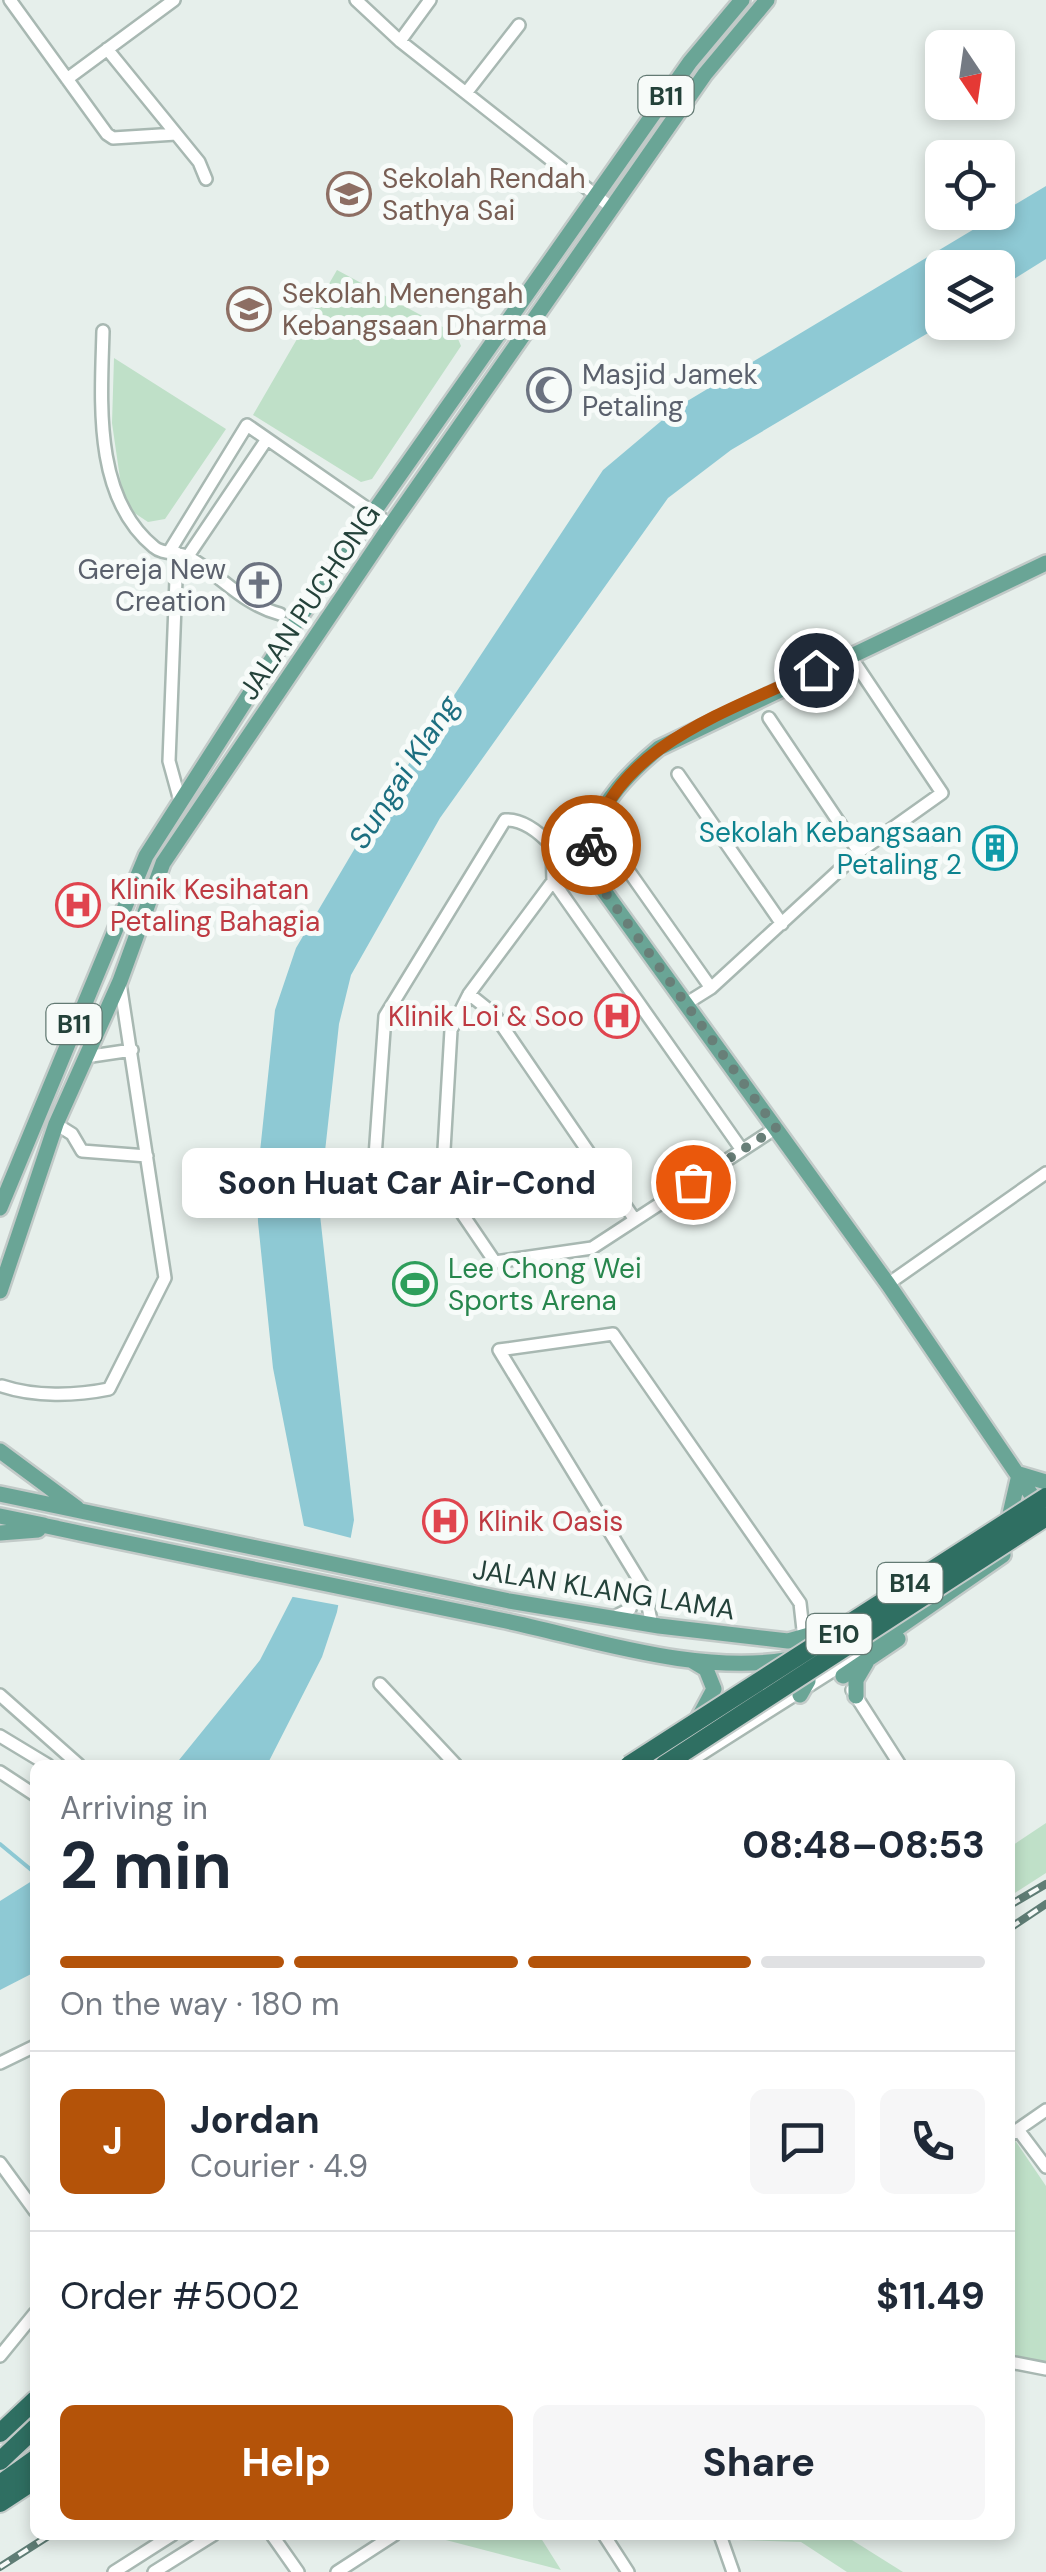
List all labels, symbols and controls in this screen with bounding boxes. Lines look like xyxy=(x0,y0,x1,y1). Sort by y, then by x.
north arrow xyxy=(925,30,1015,120)
map controls xyxy=(925,30,1015,340)
road number: B11 xyxy=(638,76,694,116)
button: locate xyxy=(925,140,1015,230)
place label: Sekolah Rendah Sathya Sai xyxy=(382,160,586,229)
school or university icon: Sekolah Rendah Sathya Sai xyxy=(326,171,372,217)
button: layers xyxy=(925,250,1015,340)
place label: Sekolah Menengah Kebangsaan Dharma xyxy=(282,275,547,344)
school or university icon: Sekolah Menengah Kebangsaan Dharma xyxy=(226,286,272,332)
place label: Masjid Jamek Petaling xyxy=(582,356,758,425)
mosque icon: Masjid Jamek Petaling xyxy=(526,367,572,413)
street label: JALAN PUCHONG xyxy=(230,497,388,707)
place label: Gereja New Creation xyxy=(78,551,226,620)
church icon: Gereja New Creation xyxy=(236,562,282,608)
pin xyxy=(774,628,859,713)
icon: home xyxy=(789,643,844,698)
water label: Sungai Klang xyxy=(339,686,468,856)
courier xyxy=(541,795,641,895)
place label: Sekolah Kebangsaan Petaling 2 xyxy=(699,814,962,883)
icon: bike xyxy=(564,818,619,873)
building icon: Sekolah Kebangsaan Petaling 2 xyxy=(972,825,1018,871)
place label: Klinik Kesihatan Petaling Bahagia xyxy=(110,871,320,940)
hospital icon: Klinik Kesihatan Petaling Bahagia xyxy=(55,882,101,928)
hospital icon: Klinik Loi & Soo xyxy=(594,993,640,1039)
place label: Klinik Loi & Soo xyxy=(388,998,584,1035)
road number: B11 xyxy=(46,1004,102,1044)
pin xyxy=(651,1140,736,1225)
callout: Soon Huat Car Air-Cond xyxy=(183,1147,633,1217)
icon: bag xyxy=(666,1155,721,1210)
text: Soon Huat Car Air-Cond xyxy=(218,1162,596,1204)
place label: Lee Chong Wei Sports Arena xyxy=(448,1250,642,1319)
sports icon: Lee Chong Wei Sports Arena xyxy=(392,1261,438,1307)
hospital icon: Klinik Oasis xyxy=(422,1498,468,1544)
place label: Klinik Oasis xyxy=(478,1503,623,1540)
street label: JALAN KLANG LAMA xyxy=(470,1550,738,1629)
road number: B14 xyxy=(878,1563,942,1603)
road number: E10 xyxy=(806,1614,872,1654)
text: Arriving in xyxy=(60,1787,208,1829)
text: 08:48–08:53 xyxy=(742,1820,985,1870)
text: 2 min xyxy=(60,1824,232,1908)
text: On the way · 180 m xyxy=(60,1983,340,2025)
button: chat xyxy=(750,2089,855,2194)
button: phone xyxy=(880,2089,985,2194)
text: Jordan xyxy=(190,2095,320,2145)
text: J xyxy=(102,2116,123,2166)
text: Courier · 4.9 xyxy=(190,2145,368,2187)
text: Order #5002 xyxy=(60,2271,300,2321)
text: $11.49 xyxy=(876,2271,985,2321)
button: Help xyxy=(60,2405,513,2520)
button: Share xyxy=(533,2405,985,2520)

